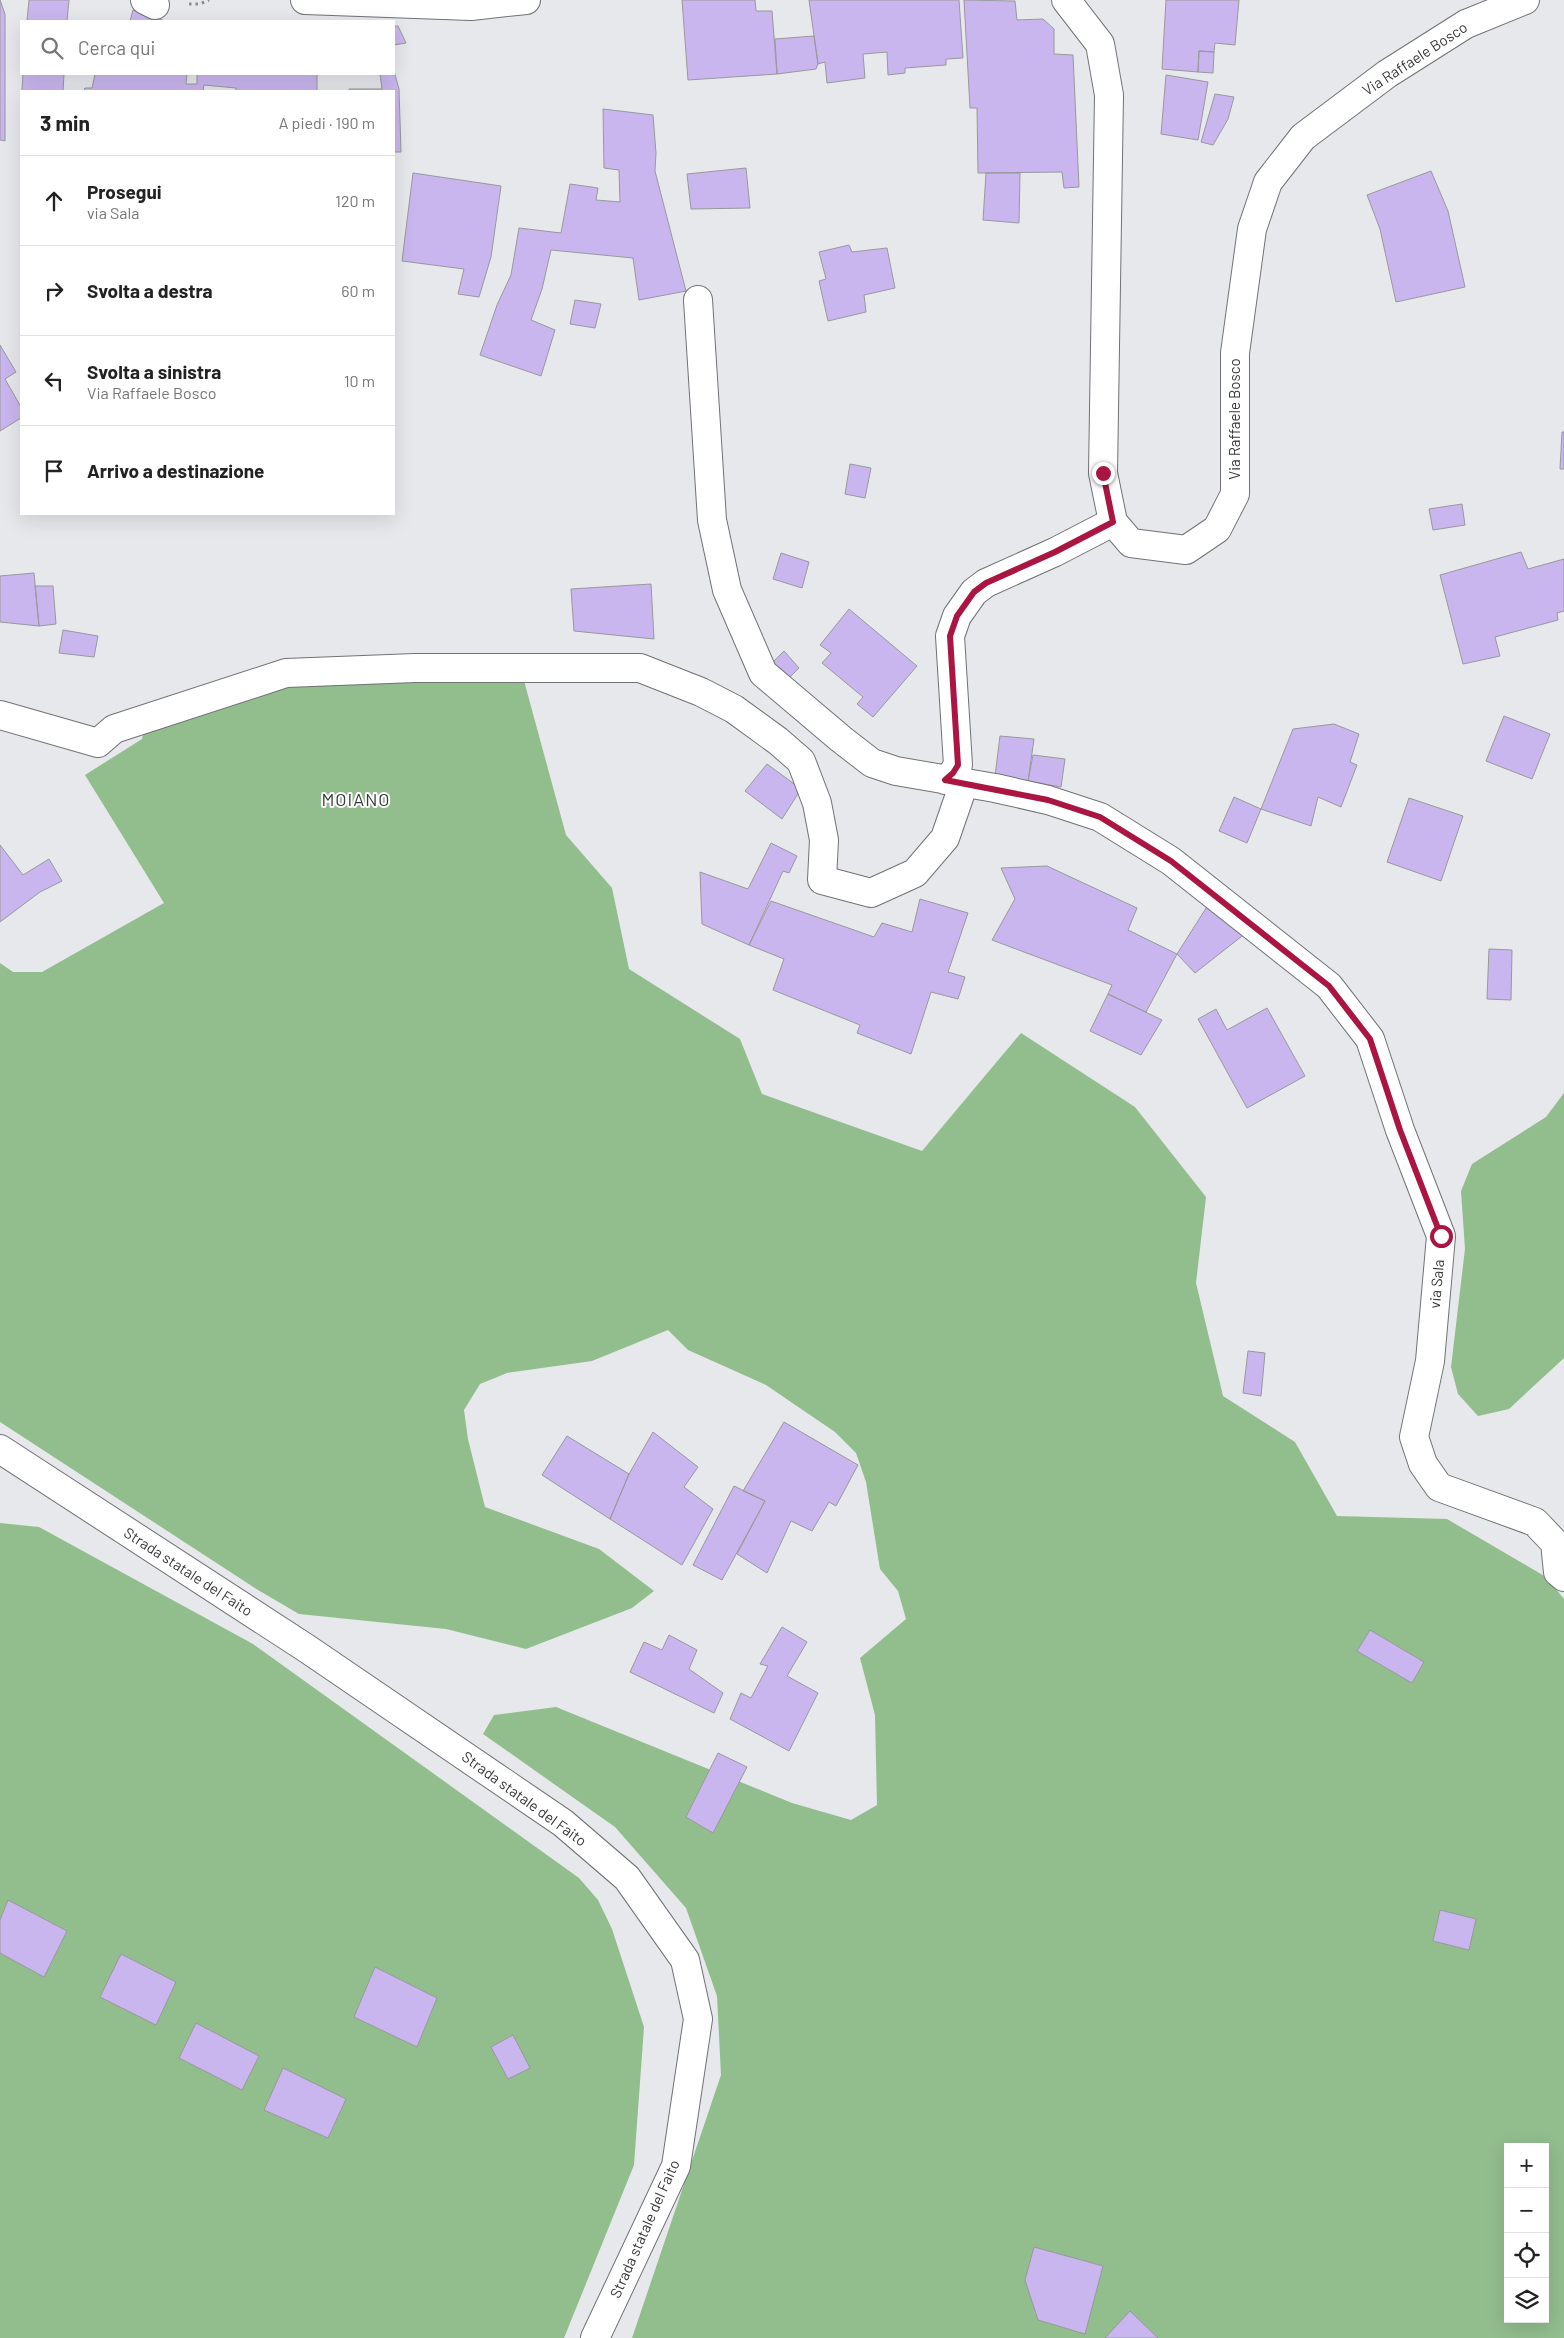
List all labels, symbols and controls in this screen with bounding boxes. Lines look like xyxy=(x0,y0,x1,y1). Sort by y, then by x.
street label: Via Raffaele Bosco xyxy=(1359,18,1470,99)
search box xyxy=(20,20,395,75)
icon: search xyxy=(38,34,66,62)
text: Cerca qui xyxy=(78,36,155,59)
text: 3 min xyxy=(40,110,90,135)
text: A piedi · 190 m xyxy=(279,113,375,132)
text: Prosegui xyxy=(87,180,162,203)
icon: ahead xyxy=(40,187,68,215)
text: 120 m xyxy=(335,191,375,210)
text: via Sala xyxy=(87,203,139,222)
icon: right xyxy=(40,277,68,305)
text: Svolta a destra xyxy=(87,279,213,302)
text: 60 m xyxy=(341,281,375,300)
street label: Via Raffaele Bosco xyxy=(1225,358,1243,480)
text: Svolta a sinistra xyxy=(87,360,221,383)
icon: left xyxy=(40,367,68,395)
text: 10 m xyxy=(344,371,375,390)
text: Via Raffaele Bosco xyxy=(87,383,216,402)
icon: arrive xyxy=(40,457,68,485)
text: Arrivo a destinazione xyxy=(87,459,265,482)
route end xyxy=(1092,462,1115,485)
district label: MOIANO xyxy=(321,788,391,810)
route start xyxy=(1430,1225,1453,1248)
street label: via Sala xyxy=(1425,1259,1447,1309)
street label: Strada statale del Faito xyxy=(121,1523,256,1619)
street label: Strada statale del Faito xyxy=(459,1747,590,1849)
map controls xyxy=(1504,2143,1549,2323)
button: + xyxy=(1504,2143,1549,2188)
street label: Strada statale del Faito xyxy=(605,2157,683,2301)
button: − xyxy=(1504,2188,1549,2233)
button: locate xyxy=(1504,2233,1549,2278)
button: layers xyxy=(1504,2278,1549,2323)

